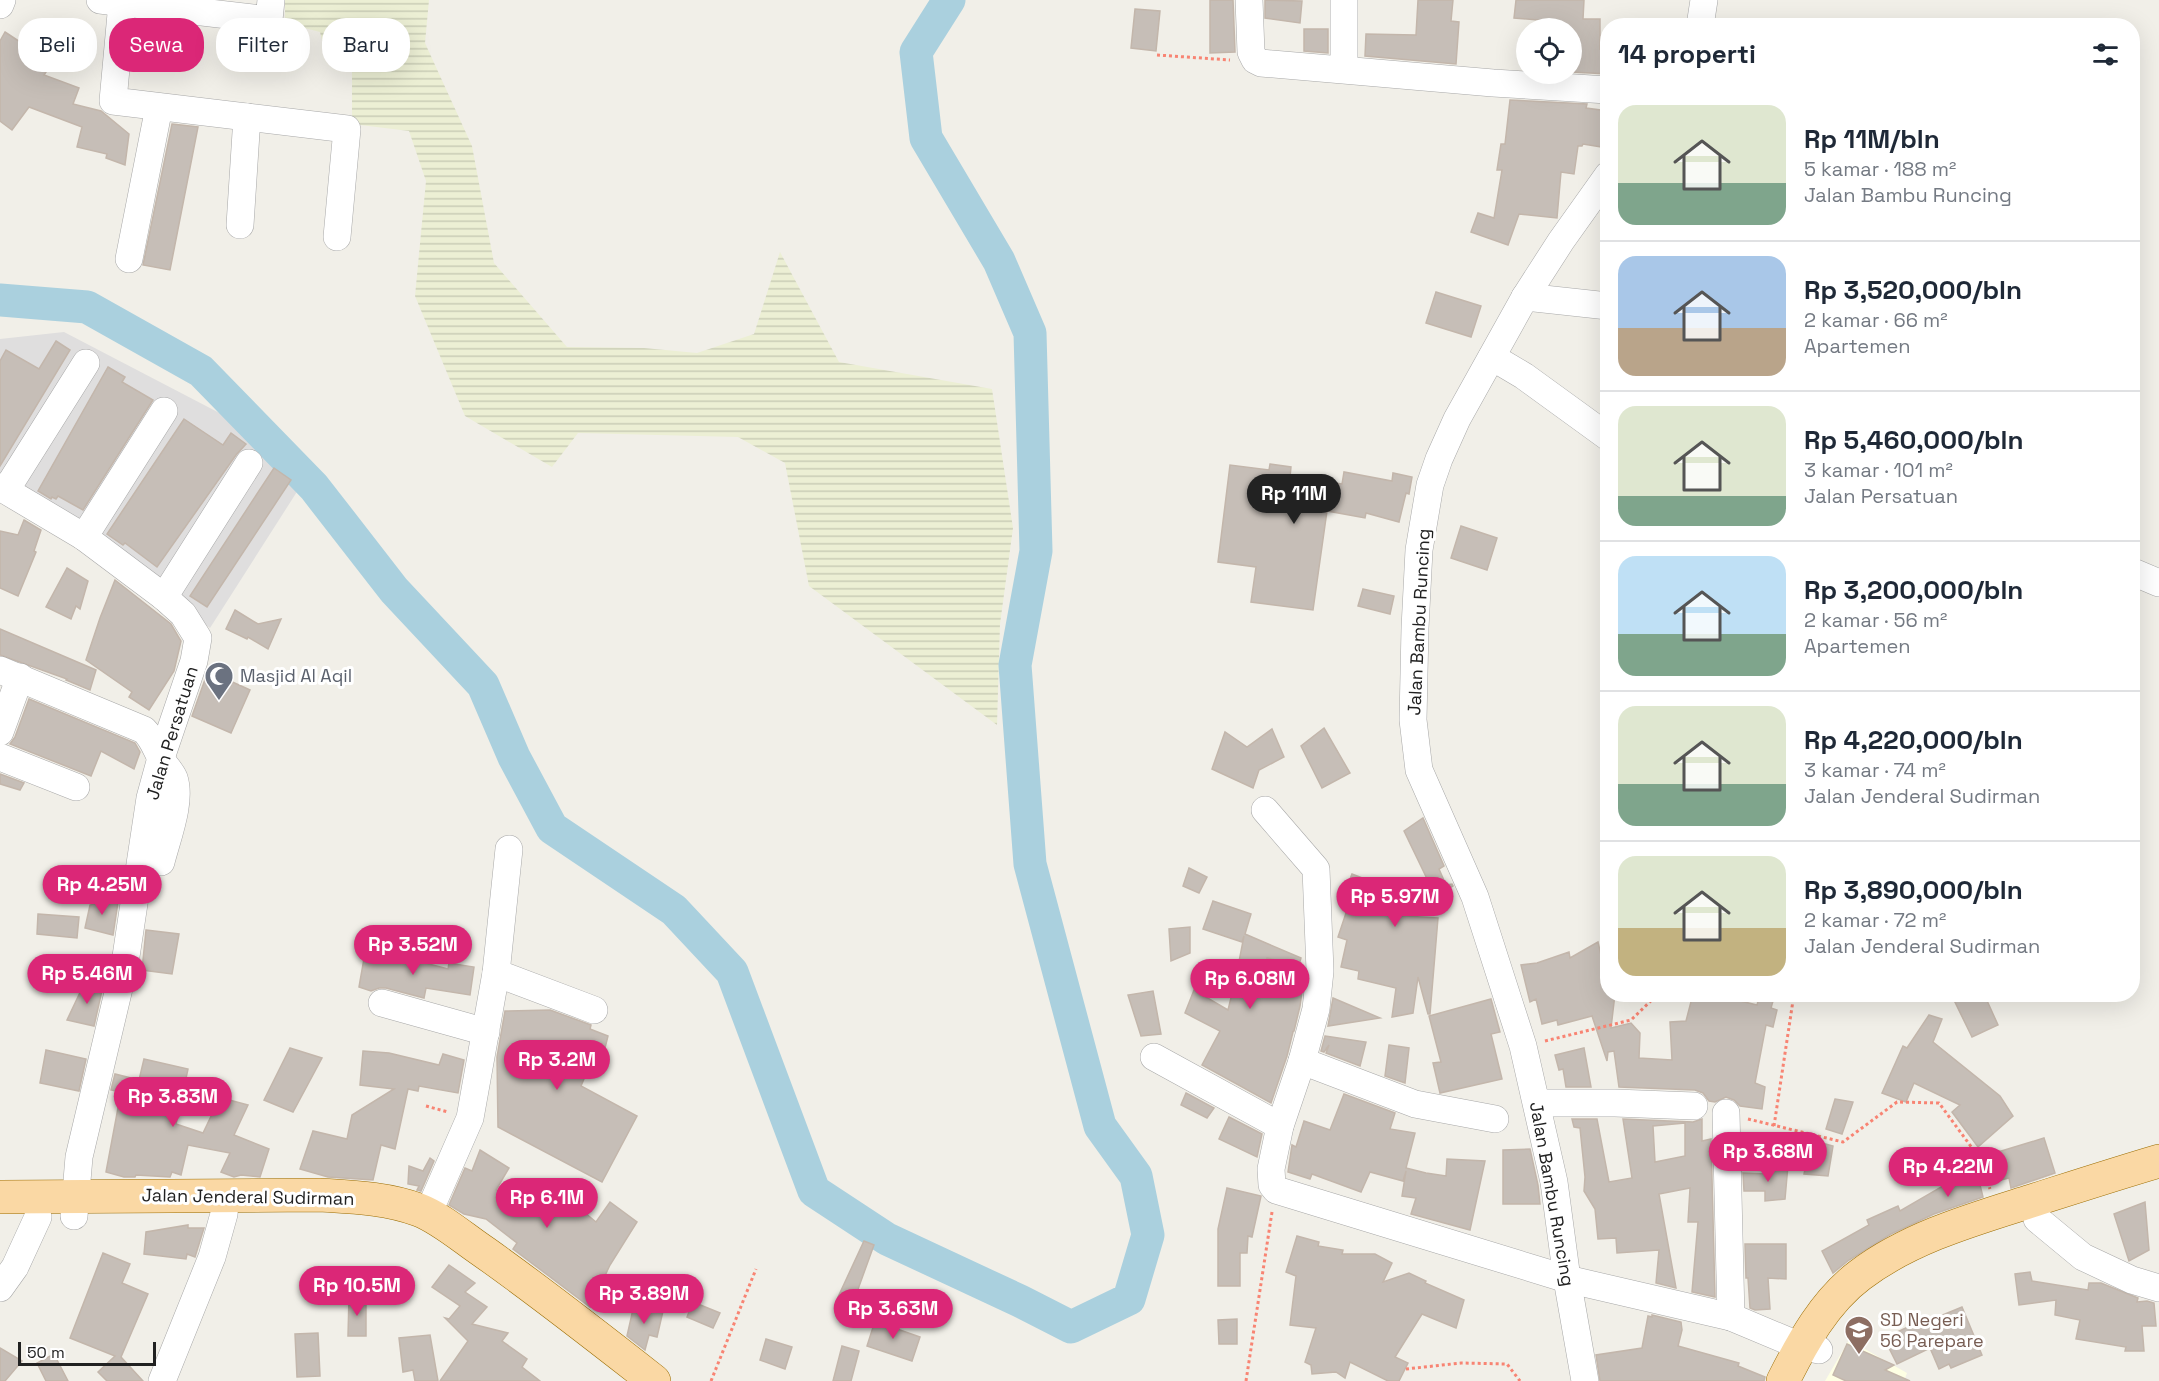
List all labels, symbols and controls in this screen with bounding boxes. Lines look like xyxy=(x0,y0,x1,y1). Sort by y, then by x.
chip: Beli xyxy=(18,18,97,72)
chip: Sewa xyxy=(109,18,204,72)
chip: Filter xyxy=(216,18,310,72)
chip: Baru xyxy=(322,18,410,72)
map controls xyxy=(1516,18,1582,84)
button: locate xyxy=(1516,18,1582,84)
text: 14 properti xyxy=(1618,37,1756,71)
icon: filters xyxy=(2089,38,2122,71)
text: Rp 11M/bln xyxy=(1804,122,1940,156)
icon: home xyxy=(1666,129,1738,201)
text: 5 kamar · 188 m² xyxy=(1804,156,1956,182)
text: Jalan Bambu Runcing xyxy=(1804,182,2012,208)
text: Rp 3,520,000/bln xyxy=(1804,273,2022,307)
icon: home xyxy=(1666,280,1738,352)
text: 2 kamar · 66 m² xyxy=(1804,307,1948,333)
text: Apartemen xyxy=(1804,333,1911,359)
text: Rp 5,460,000/bln xyxy=(1804,423,2024,457)
icon: home xyxy=(1666,430,1738,502)
text: 3 kamar · 101 m² xyxy=(1804,457,1953,483)
pin: Rp 11M xyxy=(1245,474,1343,525)
text: Rp 11M xyxy=(1261,480,1327,506)
text: Jalan Persatuan xyxy=(1804,483,1958,509)
street label: Jalan Bambu Runcing xyxy=(1402,528,1435,716)
text: Rp 3,200,000/bln xyxy=(1804,573,2023,607)
icon: home xyxy=(1666,580,1738,652)
text: 2 kamar · 56 m² xyxy=(1804,607,1947,633)
text: Apartemen xyxy=(1804,633,1911,659)
mosque icon: Masjid Al Aqil xyxy=(203,660,235,702)
street label: Jalan Persatuan xyxy=(140,663,203,803)
place label: Masjid Al Aqil xyxy=(240,664,352,687)
text: Rp 4,220,000/bln xyxy=(1804,723,2023,757)
icon: home xyxy=(1666,730,1738,802)
text: 3 kamar · 74 m² xyxy=(1804,757,1946,783)
text: Jalan Jenderal Sudirman xyxy=(1804,783,2040,809)
pin: Rp 4.25M xyxy=(40,865,164,916)
text: Rp 4.25M xyxy=(57,871,147,897)
text: Rp 3,890,000/bln xyxy=(1804,873,2023,907)
pin: Rp 5.97M xyxy=(1333,877,1457,928)
icon: home xyxy=(1666,880,1738,952)
text: Rp 5.97M xyxy=(1350,883,1440,909)
text: 2 kamar · 72 m² xyxy=(1804,907,1946,933)
pin: Rp 3.52M xyxy=(351,925,475,976)
text: Rp 3.52M xyxy=(368,931,458,957)
text: Jalan Jenderal Sudirman xyxy=(1804,933,2040,959)
pin: Rp 5.46M xyxy=(25,954,149,1005)
pin: Rp 6.08M xyxy=(1188,959,1312,1010)
text: Rp 5.46M xyxy=(41,960,133,986)
text: Rp 6.08M xyxy=(1204,965,1296,991)
pin: Rp 3.2M xyxy=(502,1040,612,1091)
text: Rp 3.2M xyxy=(518,1046,596,1072)
pin: Rp 3.83M xyxy=(111,1077,235,1128)
text: Rp 3.83M xyxy=(128,1083,218,1109)
street label: Jalan Bambu Runcing xyxy=(1525,1100,1580,1288)
pin: Rp 3.68M xyxy=(1706,1132,1830,1183)
text: Rp 3.68M xyxy=(1723,1138,1813,1164)
pin: Rp 4.22M xyxy=(1886,1147,2010,1198)
text: Rp 4.22M xyxy=(1903,1153,1993,1179)
pin: Rp 6.1M xyxy=(492,1178,602,1229)
street label: Jalan Jenderal Sudirman xyxy=(141,1183,355,1210)
text: Rp 6.1M xyxy=(510,1184,584,1210)
pin: Rp 10.5M xyxy=(295,1266,419,1317)
text: Rp 10.5M xyxy=(313,1272,401,1298)
pin: Rp 3.89M xyxy=(582,1274,706,1325)
text: Rp 3.89M xyxy=(599,1280,689,1306)
pin: Rp 3.63M xyxy=(831,1289,955,1340)
text: Rp 3.63M xyxy=(848,1295,938,1321)
place label: SD Negeri 56 Parepare xyxy=(1880,1308,1984,1352)
school or university icon: SD Negeri 56 Parepare xyxy=(1843,1314,1875,1356)
scale bar xyxy=(18,1339,156,1366)
text: 50 m xyxy=(27,1342,65,1363)

